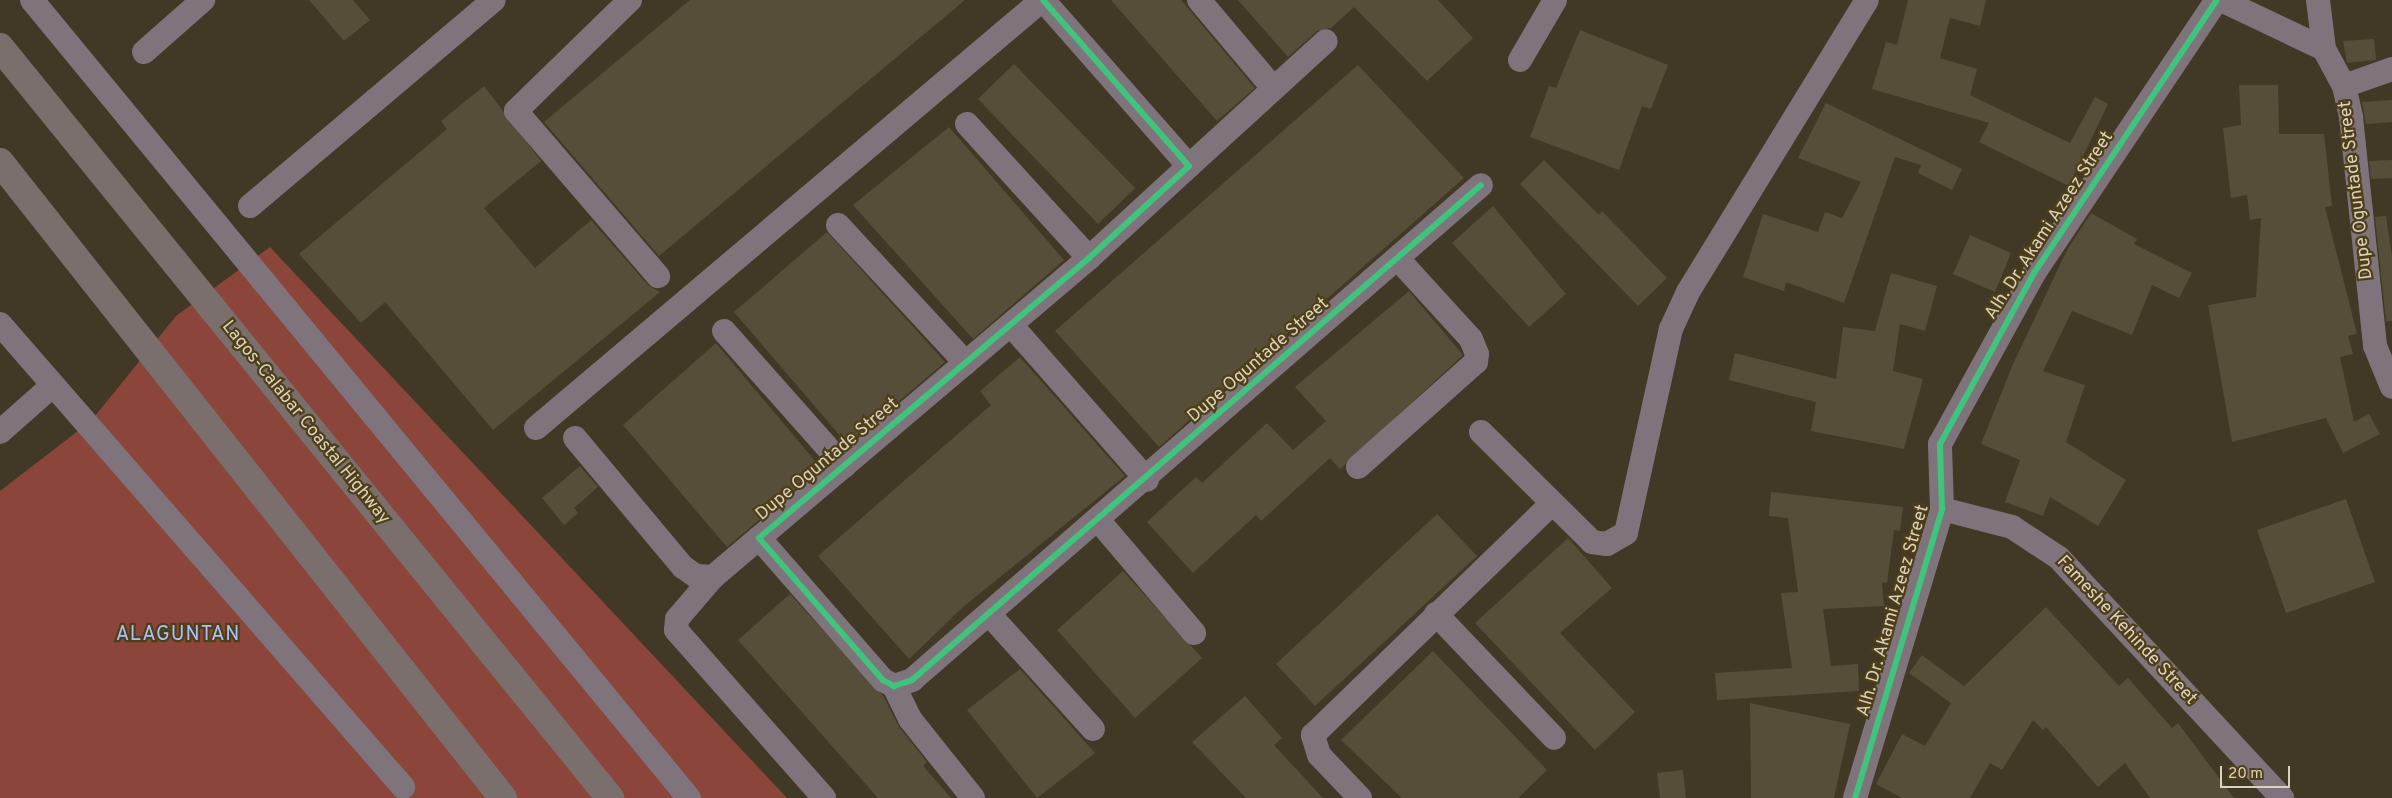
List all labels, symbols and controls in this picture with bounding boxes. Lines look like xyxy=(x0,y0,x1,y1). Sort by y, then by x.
street label: Dupe Oguntade Street xyxy=(2335,99,2379,281)
street label: Alh. Dr. Akami Azeez Street xyxy=(1981,127,2119,325)
street label: Dupe Oguntade Street xyxy=(1184,294,1334,428)
street label: Lagos-Calabar Coastal Highway xyxy=(216,317,394,529)
street label: Dupe Oguntade Street xyxy=(752,394,904,526)
street label: Alh. Dr. Akami Azeez Street xyxy=(1853,502,1935,720)
street label: Fameshe Kehinde Street xyxy=(2051,552,2201,710)
district label: ALAGUNTAN xyxy=(115,623,241,647)
scale bar xyxy=(2222,756,2292,788)
text: 20 m xyxy=(2228,765,2263,784)

